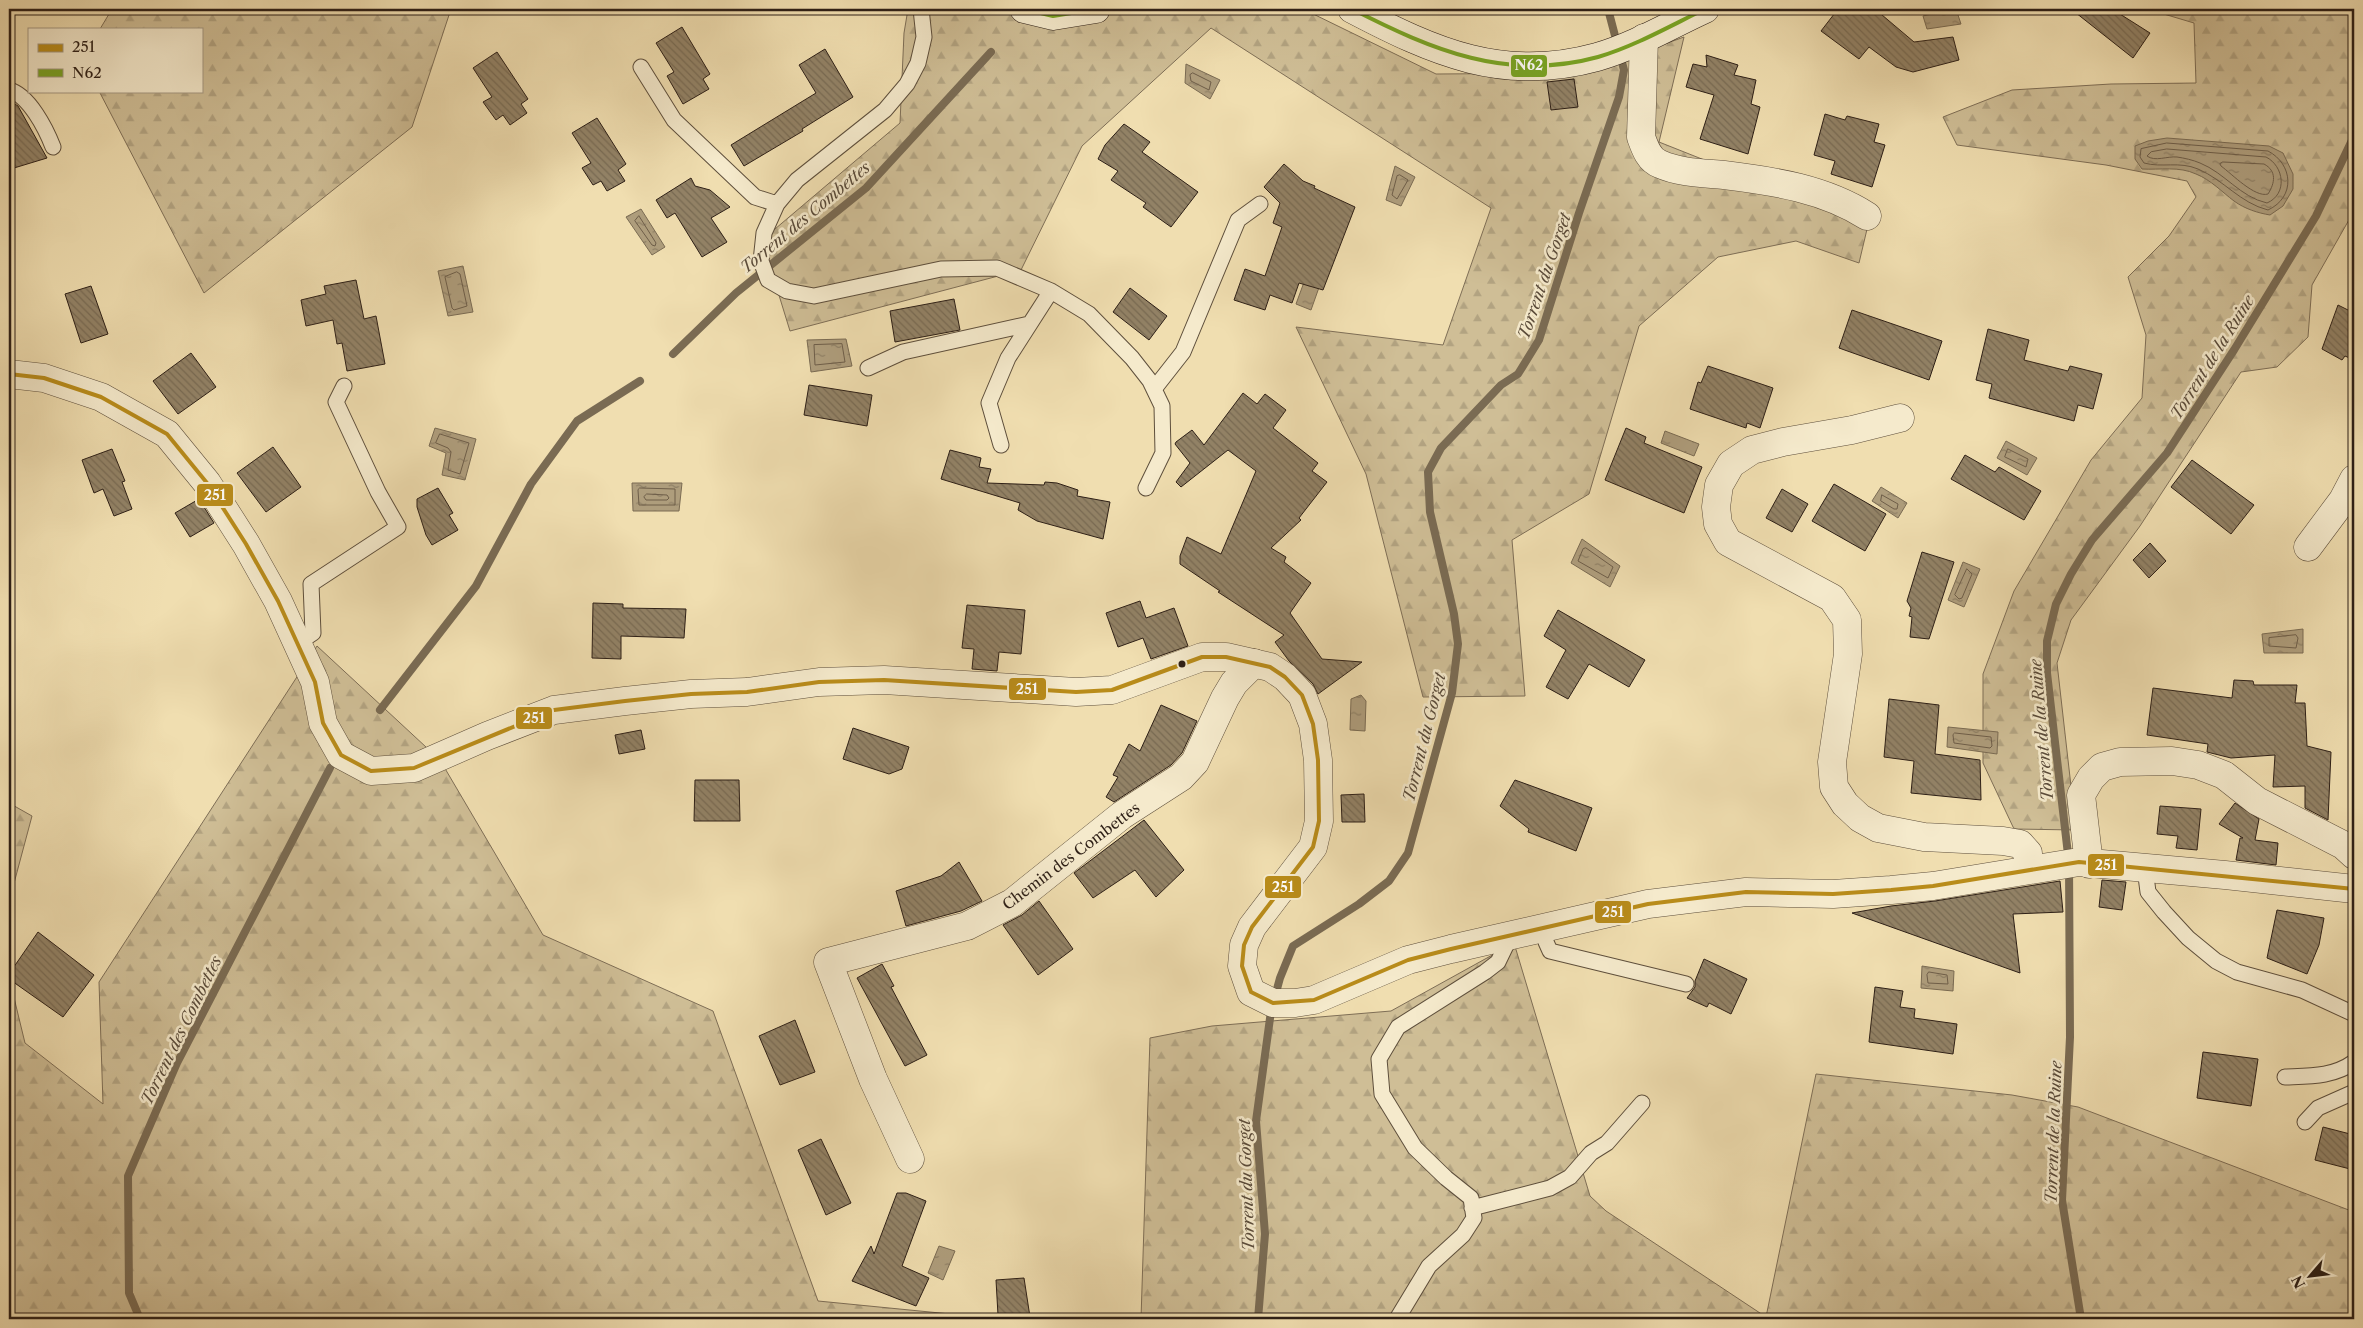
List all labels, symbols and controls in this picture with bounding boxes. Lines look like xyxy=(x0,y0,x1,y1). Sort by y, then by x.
legend xyxy=(28,28,202,92)
text: 251 xyxy=(72,37,96,56)
line badge: N62 xyxy=(1510,54,1548,78)
text: N62 xyxy=(1515,56,1543,74)
text: N62 xyxy=(72,63,102,82)
water label: Torrent des Combettes xyxy=(736,157,874,277)
water label: Torrent du Gorget xyxy=(1513,209,1575,342)
water label: Torrent de la Ruine xyxy=(2166,290,2259,423)
line badge: 251 xyxy=(196,483,234,507)
text: 251 xyxy=(204,486,227,504)
water label: Torrent de la Ruine xyxy=(2025,657,2057,802)
unlabelled marker xyxy=(1177,659,1187,669)
water label: Torrent du Gorget xyxy=(1398,669,1450,803)
line badge: 251 xyxy=(1008,677,1047,701)
text: 251 xyxy=(1016,680,1039,698)
line badge: 251 xyxy=(515,706,553,730)
text: 251 xyxy=(523,709,546,727)
street label: Chemin des Combettes xyxy=(999,798,1143,914)
line badge: 251 xyxy=(2087,853,2125,877)
text: 251 xyxy=(2095,856,2118,874)
line badge: 251 xyxy=(1264,875,1302,899)
text: 251 xyxy=(1272,878,1295,896)
line badge: 251 xyxy=(1594,900,1632,924)
text: 251 xyxy=(1602,903,1625,921)
water label: Torrent des Combettes xyxy=(136,952,226,1108)
water label: Torrent de la Ruine xyxy=(2041,1059,2066,1204)
water label: Torrent du Gorget xyxy=(1234,1117,1258,1251)
north arrow xyxy=(2286,1250,2336,1300)
text: N xyxy=(2288,1273,2309,1292)

